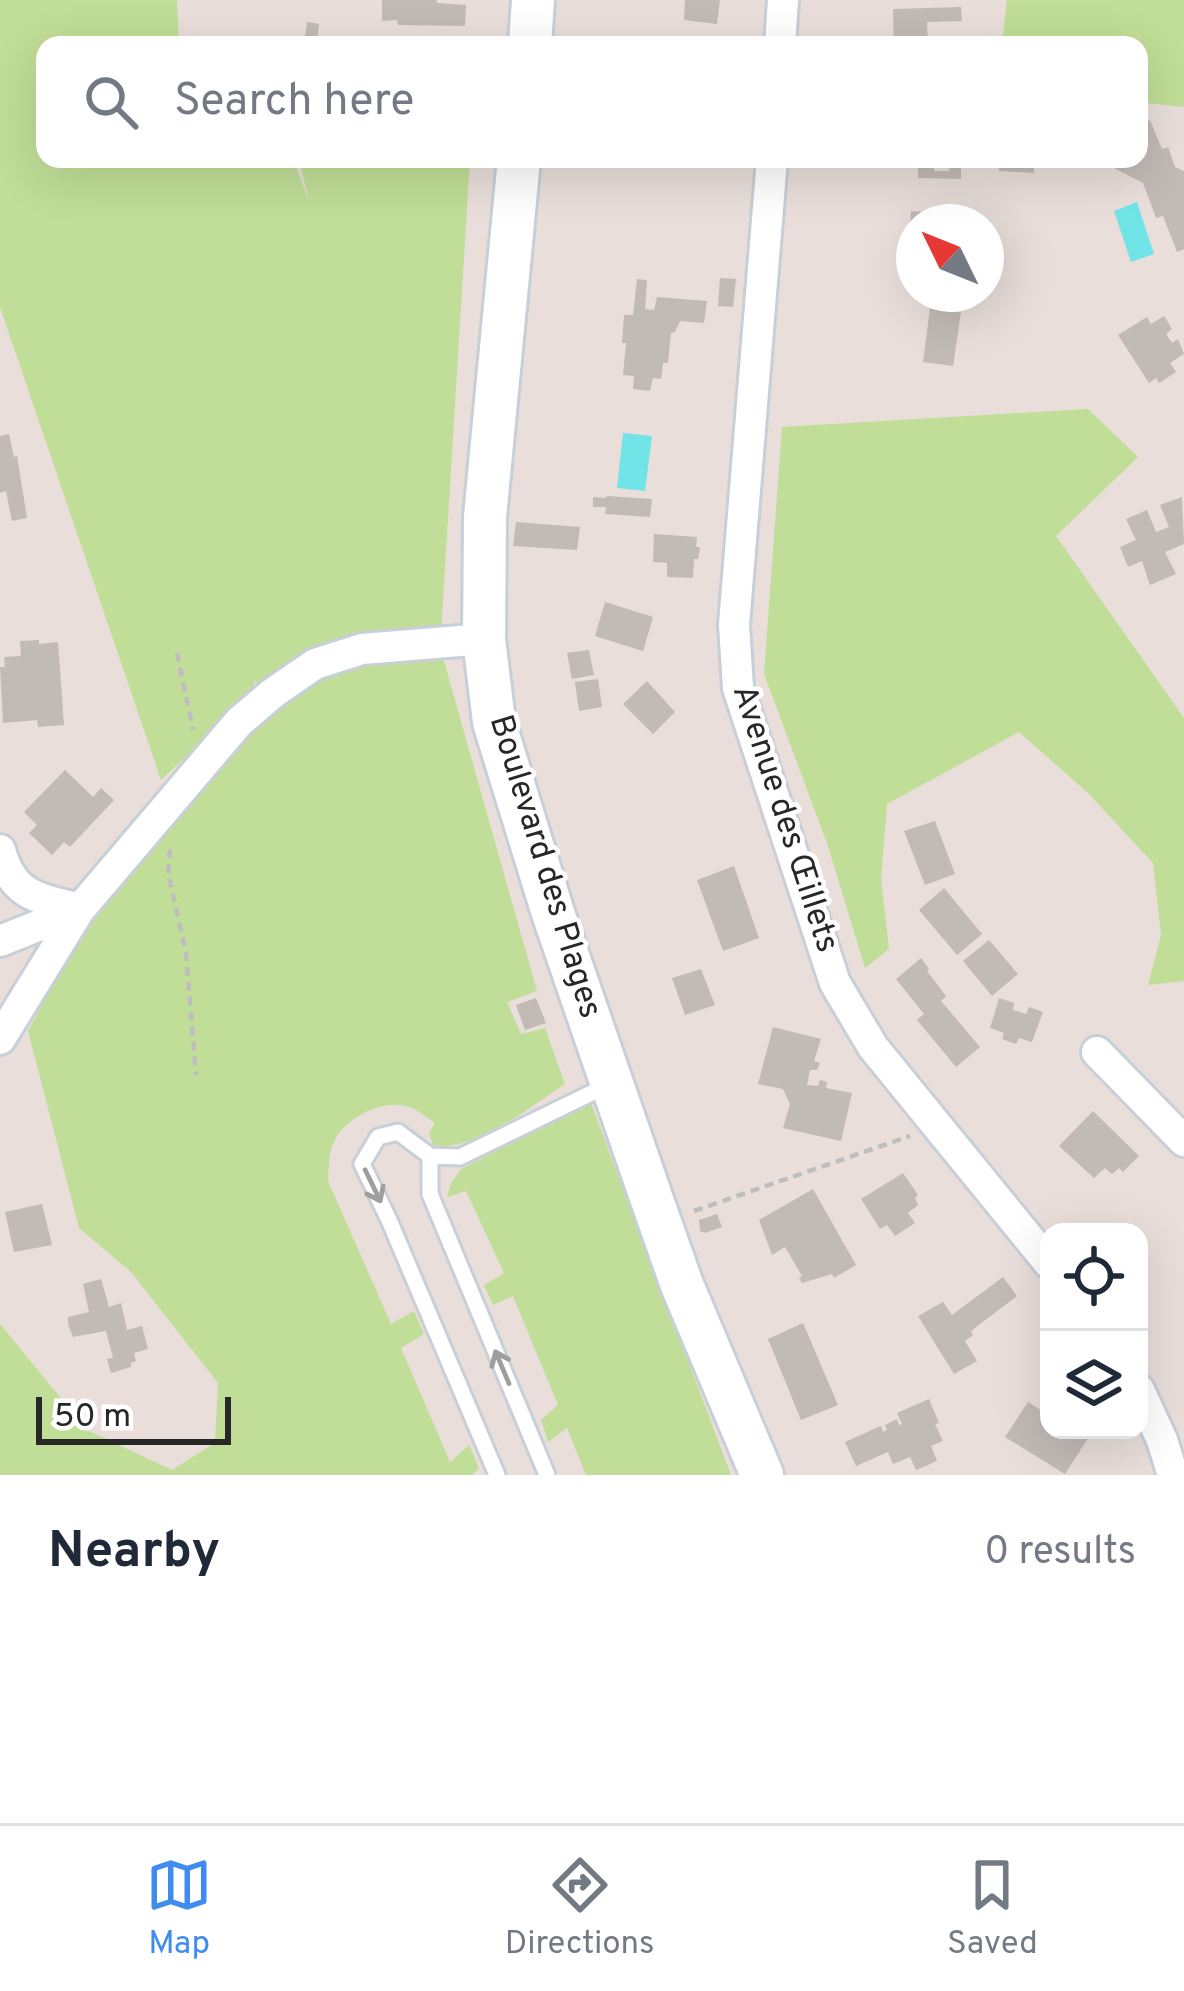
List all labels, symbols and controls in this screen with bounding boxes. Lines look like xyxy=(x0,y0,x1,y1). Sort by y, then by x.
search box xyxy=(36,36,1148,168)
icon: search xyxy=(78,69,144,135)
text: Search here xyxy=(174,74,414,131)
north arrow xyxy=(896,204,1004,312)
street label: Avenue des Œillets xyxy=(721,680,847,958)
street label: Boulevard des Plages xyxy=(478,710,610,1024)
one-way arrow xyxy=(363,1168,385,1204)
map controls xyxy=(1040,1223,1148,1439)
button: locate xyxy=(1040,1223,1148,1331)
button: layers xyxy=(1040,1331,1148,1439)
one-way arrow xyxy=(490,1349,511,1386)
scale bar xyxy=(36,1391,231,1444)
text: 50 m xyxy=(54,1397,131,1439)
text: Nearby xyxy=(48,1521,220,1586)
text: 0 results xyxy=(984,1529,1136,1578)
tab: Map xyxy=(146,1852,212,1966)
tab: Directions xyxy=(505,1852,655,1966)
tab: Saved xyxy=(947,1852,1038,1966)

